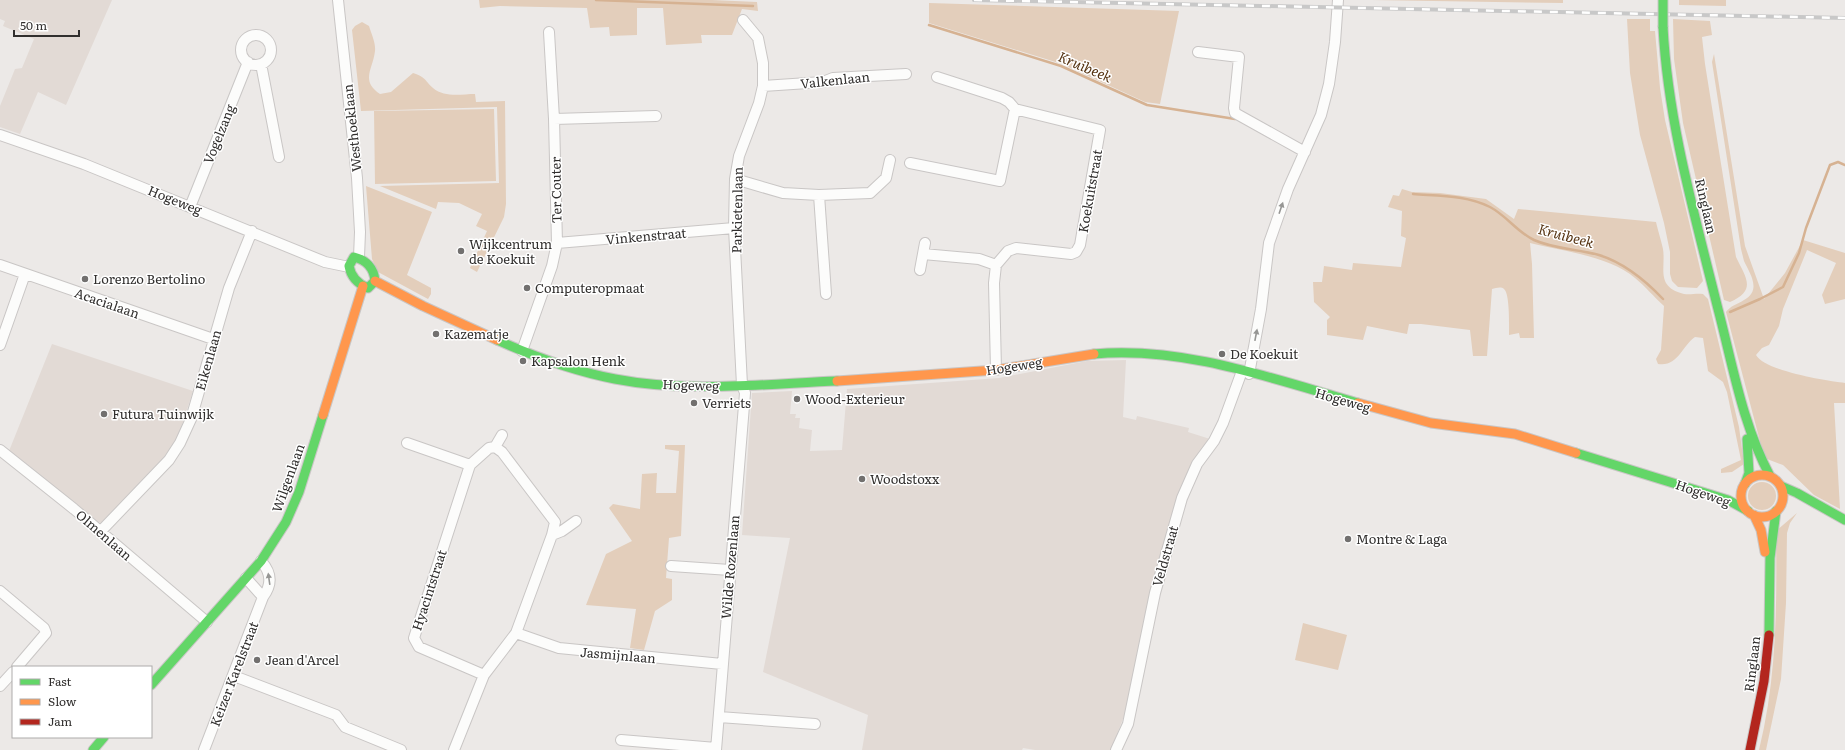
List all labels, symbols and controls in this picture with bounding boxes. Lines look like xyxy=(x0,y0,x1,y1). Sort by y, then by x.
scale bar xyxy=(14,12,79,38)
text: 50 m xyxy=(20,16,47,34)
water label: Kruibeek xyxy=(1055,46,1116,87)
street label: Valkenlaan xyxy=(799,66,871,93)
street label: Westhoeklaan xyxy=(337,83,366,173)
street label: Vogelzang xyxy=(198,100,239,167)
street label: Koekuitstraat xyxy=(1073,147,1106,234)
street label: Ter Couter xyxy=(545,156,566,223)
street label: Parkietenlaan xyxy=(726,166,747,253)
street label: Ringlaan xyxy=(1691,176,1722,236)
street label: Hogeweg xyxy=(145,180,206,219)
one-way arrow xyxy=(1279,202,1285,214)
water label: Kruibeek xyxy=(1536,218,1597,252)
street label: Vinkenstraat xyxy=(605,222,688,248)
place label: Wijkcentrum de Koekuit xyxy=(469,234,552,268)
marker: Wijkcentrum de Koekuit xyxy=(456,246,466,256)
place label: Lorenzo Bertolino xyxy=(93,269,206,288)
marker: Lorenzo Bertolino xyxy=(80,274,90,284)
place label: Computeropmaat xyxy=(535,278,645,297)
street label: Acacialaan xyxy=(72,283,143,323)
marker: Computeropmaat xyxy=(522,283,532,293)
place label: Kazematje xyxy=(444,324,509,343)
street label: Eikenlaan xyxy=(190,327,225,393)
marker: Kazematje xyxy=(431,329,441,339)
one-way arrow xyxy=(1254,329,1260,341)
place label: De Koekuit xyxy=(1230,344,1299,363)
marker: De Koekuit xyxy=(1217,349,1227,359)
place label: Kapsalon Henk xyxy=(531,351,626,370)
street label: Hogeweg xyxy=(984,352,1044,379)
marker: Kapsalon Henk xyxy=(518,356,528,366)
street label: Hogeweg xyxy=(662,374,721,395)
street label: Hogeweg xyxy=(1313,383,1374,417)
place label: Wood-Exterieur xyxy=(805,389,906,408)
place label: Verriets xyxy=(702,393,751,412)
marker: Wood-Exterieur xyxy=(792,394,802,404)
marker: Verriets xyxy=(689,398,699,408)
place label: Futura Tuinwijk xyxy=(112,404,215,423)
marker: Futura Tuinwijk xyxy=(99,409,109,419)
street label: Wilgenlaan xyxy=(266,441,309,515)
place label: Woodstoxx xyxy=(870,469,940,488)
marker: Woodstoxx xyxy=(857,474,867,484)
street label: Hogeweg xyxy=(1673,474,1734,511)
street label: Olmenlaan xyxy=(72,505,137,565)
street label: Wilde Rozenlaan xyxy=(715,514,744,620)
street label: Veldstraat xyxy=(1147,522,1183,589)
place label: Montre & Laga xyxy=(1356,529,1447,548)
marker: Montre & Laga xyxy=(1343,534,1353,544)
street label: Hyacintstraat xyxy=(406,546,451,633)
one-way arrow xyxy=(266,573,272,586)
street label: Keizer Karelstraat xyxy=(205,618,263,729)
street label: Ringlaan xyxy=(1739,634,1764,693)
street label: Jasmijnlaan xyxy=(579,642,657,667)
place label: Jean d'Arcel xyxy=(265,650,340,669)
marker: Jean d'Arcel xyxy=(252,655,262,665)
legend xyxy=(12,666,152,738)
text: Fast xyxy=(48,672,72,690)
text: Slow xyxy=(48,692,77,710)
text: Jam xyxy=(48,712,73,730)

